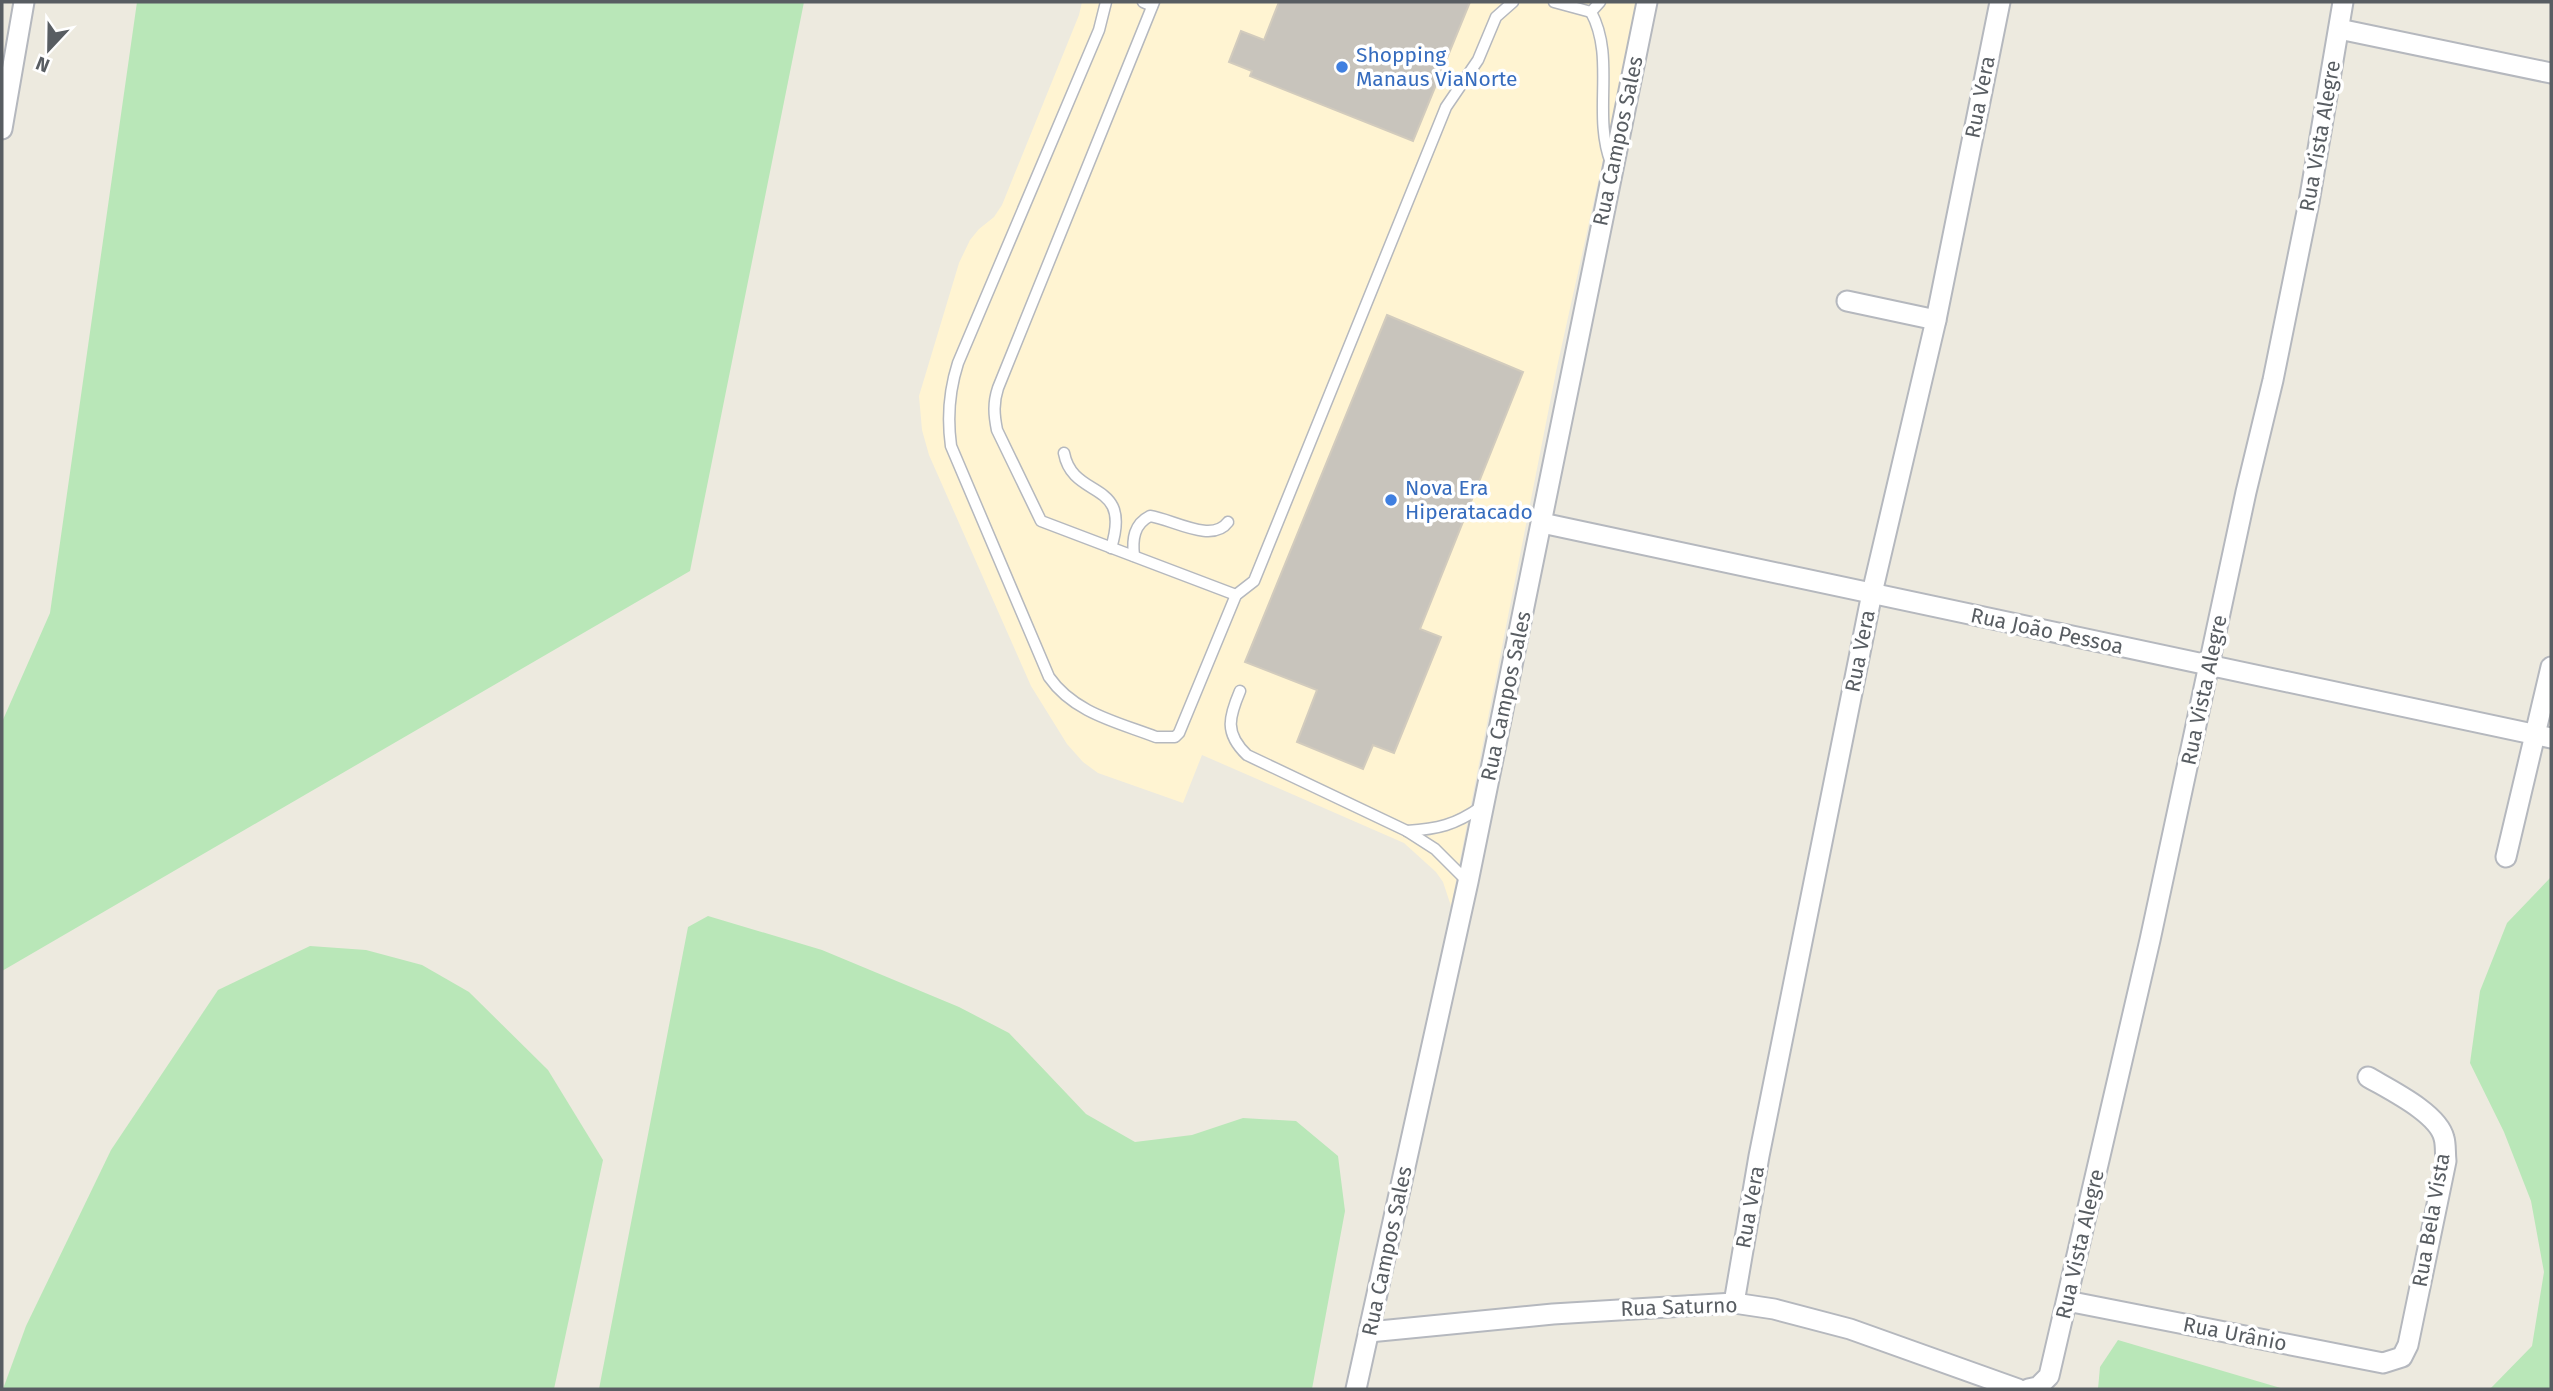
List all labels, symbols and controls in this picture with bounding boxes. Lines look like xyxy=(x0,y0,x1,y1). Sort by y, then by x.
north arrow xyxy=(14,14,84,84)
place label: Shopping Manaus ViaNorte xyxy=(1356,42,1518,92)
text: N xyxy=(33,51,53,77)
street label: Rua Campos Sales xyxy=(1587,54,1649,228)
street label: Rua Vera xyxy=(1959,54,2001,140)
street label: Rua Vista Alegre xyxy=(2294,58,2346,214)
marker: Shopping Manaus ViaNorte xyxy=(1334,59,1350,75)
place label: Nova Era Hiperatacado xyxy=(1405,475,1533,525)
marker: Nova Era Hiperatacado xyxy=(1383,492,1399,508)
street label: Rua João Pessoa xyxy=(1968,602,2126,660)
street label: Rua Vera xyxy=(1839,608,1881,694)
street label: Rua Campos Sales xyxy=(1475,609,1537,783)
street label: Rua Vista Alegre xyxy=(2175,612,2233,768)
street label: Rua Bela Vista xyxy=(2406,1151,2456,1289)
street label: Rua Campos Sales xyxy=(1356,1164,1418,1338)
street label: Rua Vera xyxy=(1730,1164,1770,1250)
street label: Rua Vista Alegre xyxy=(2050,1166,2110,1322)
street label: Rua Saturno xyxy=(1620,1292,1738,1322)
street label: Rua Urânio xyxy=(2181,1311,2289,1357)

